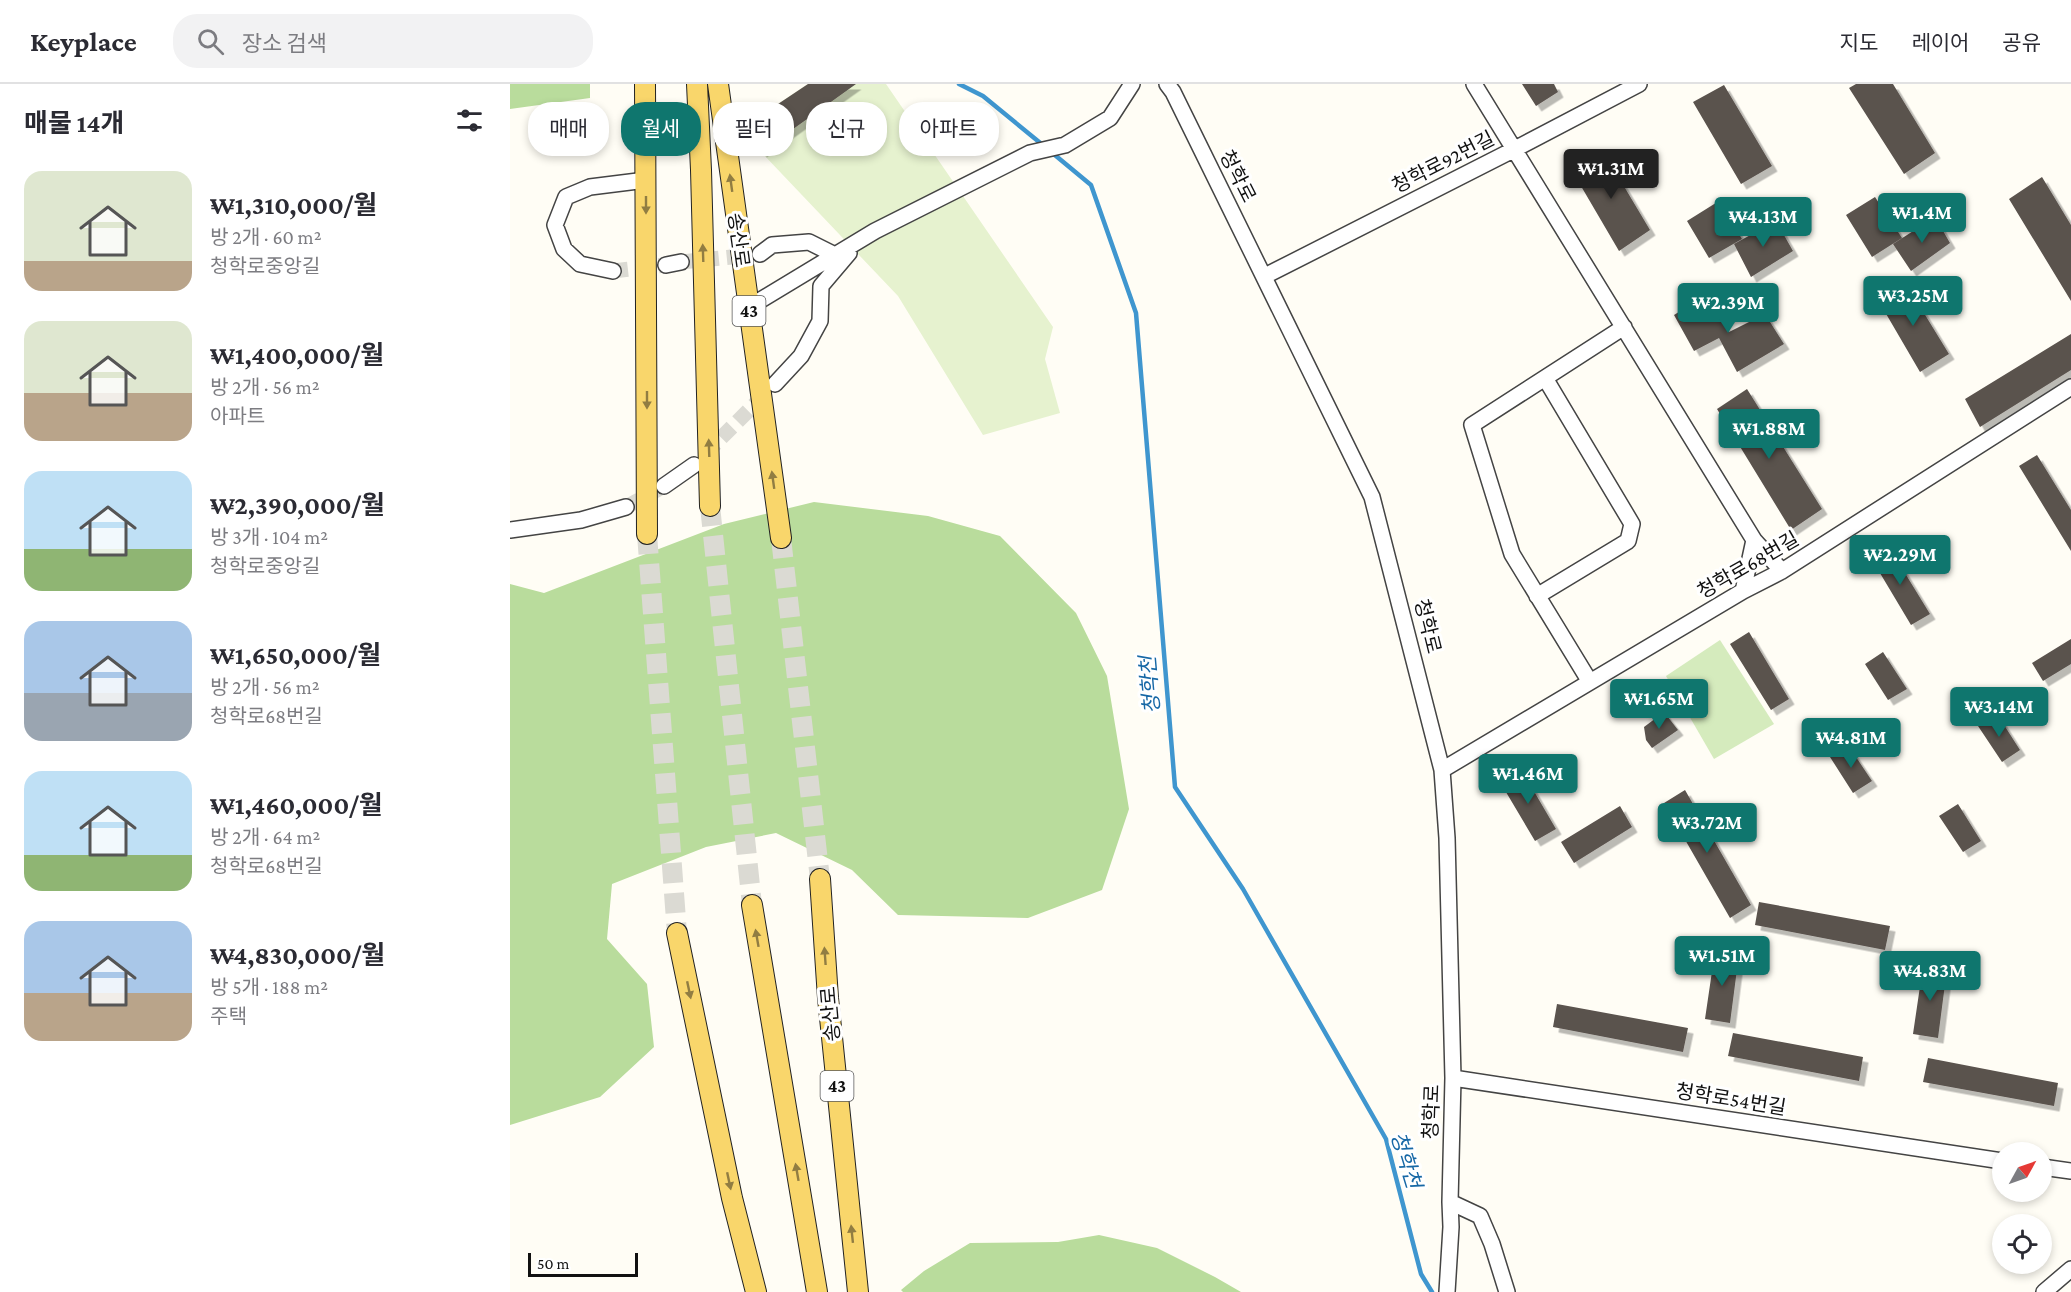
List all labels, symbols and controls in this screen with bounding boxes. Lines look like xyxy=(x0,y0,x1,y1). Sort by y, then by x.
search box xyxy=(173,14,593,68)
icon: search xyxy=(194,25,227,58)
text: Keyplace xyxy=(30,26,137,57)
text: 장소 검색 xyxy=(242,31,327,56)
text: 지도 xyxy=(1840,31,1878,55)
text: 레이어 xyxy=(1911,31,1969,55)
text: 공유 xyxy=(2002,31,2041,55)
chip: 매매 xyxy=(528,102,609,156)
chip: 월세 xyxy=(621,102,701,156)
chip: 필터 xyxy=(713,102,794,156)
chip: 신규 xyxy=(806,102,887,156)
chip: 아파트 xyxy=(899,102,999,156)
icon: filters xyxy=(453,104,486,137)
text: 매물 14개 xyxy=(24,109,125,138)
street label: 청학로92번길 xyxy=(1388,127,1498,197)
street label: 청학로 xyxy=(1216,146,1260,206)
pin: ₩1.31M xyxy=(1562,149,1660,200)
text: ₩1.31M xyxy=(1578,157,1644,179)
one-way arrow xyxy=(727,174,736,193)
text: ₩1,310,000/월 xyxy=(210,191,377,220)
pin: ₩1.4M xyxy=(1880,193,1964,244)
icon: home xyxy=(72,195,144,267)
one-way arrow xyxy=(641,196,651,215)
pin: ₩4.13M xyxy=(1714,197,1812,248)
text: ₩1.4M xyxy=(1892,201,1952,223)
text: ₩4.13M xyxy=(1729,205,1797,227)
street label: 송산로 xyxy=(724,211,754,269)
text: 방 2개 · 60 m² xyxy=(210,226,322,248)
one-way arrow xyxy=(699,243,708,262)
text: 청학로중앙길 xyxy=(210,255,320,277)
pin: ₩3.25M xyxy=(1864,276,1962,327)
pin: ₩2.39M xyxy=(1679,283,1777,334)
text: ₩3.25M xyxy=(1877,284,1949,306)
text: ₩2.39M xyxy=(1692,291,1764,313)
road number: 43 xyxy=(732,296,766,326)
text: ₩1,400,000/월 xyxy=(210,341,384,370)
icon: home xyxy=(72,345,144,417)
text: 방 2개 · 56 m² xyxy=(210,376,320,398)
one-way arrow xyxy=(642,391,652,410)
text: 아파트 xyxy=(210,405,265,427)
pin: ₩1.88M xyxy=(1720,409,1818,460)
text: ₩1.88M xyxy=(1733,417,1805,439)
one-way arrow xyxy=(704,438,713,457)
one-way arrow xyxy=(769,471,778,490)
text: ₩2,390,000/월 xyxy=(210,491,385,520)
icon: home xyxy=(72,495,144,567)
text: 방 3개 · 104 m² xyxy=(210,526,328,548)
street label: 청학로68번길 xyxy=(1694,527,1802,603)
pin: ₩2.29M xyxy=(1851,535,1949,586)
text: ₩2.29M xyxy=(1863,543,1937,565)
text: 청학로중앙길 xyxy=(210,555,320,577)
street label: 청학로 xyxy=(1411,597,1445,655)
text: ₩1,650,000/월 xyxy=(210,641,381,670)
icon: home xyxy=(72,645,144,717)
water label: 청학천 xyxy=(1135,652,1164,715)
text: 방 2개 · 56 m² xyxy=(210,676,320,698)
pin: ₩1.65M xyxy=(1610,679,1708,730)
text: ₩1.65M xyxy=(1624,687,1694,709)
pin: ₩3.14M xyxy=(1950,687,2048,738)
text: ₩3.14M xyxy=(1964,695,2034,717)
text: 청학로68번길 xyxy=(210,705,323,727)
pin: ₩4.81M xyxy=(1802,718,1900,769)
text: ₩4.81M xyxy=(1816,726,1886,748)
pin: ₩1.46M xyxy=(1479,754,1577,805)
text: ₩1.46M xyxy=(1493,762,1563,784)
text: ₩1,460,000/월 xyxy=(210,791,383,820)
icon: home xyxy=(72,795,144,867)
pin: ₩3.72M xyxy=(1658,803,1756,854)
text: ₩3.72M xyxy=(1672,811,1742,833)
text: 방 2개 · 64 m² xyxy=(210,826,320,848)
text: 청학로68번길 xyxy=(210,855,323,877)
one-way arrow xyxy=(753,929,762,948)
pin: ₩1.51M xyxy=(1673,936,1771,987)
text: ₩4,830,000/월 xyxy=(210,941,385,970)
text: ₩1.51M xyxy=(1689,944,1755,966)
icon: home xyxy=(72,945,144,1017)
one-way arrow xyxy=(821,947,830,966)
pin: ₩4.83M xyxy=(1881,951,1979,1002)
text: ₩4.83M xyxy=(1894,959,1966,981)
text: 방 5개 · 188 m² xyxy=(210,976,328,998)
one-way arrow xyxy=(685,981,694,1000)
street label: 송산로 xyxy=(817,986,843,1042)
text: 주택 xyxy=(210,1005,247,1027)
road number: 43 xyxy=(820,1071,854,1101)
street label: 청학로54번길 xyxy=(1674,1079,1788,1119)
street label: 청학로 xyxy=(1419,1084,1443,1140)
water label: 청학천 xyxy=(1386,1129,1427,1194)
north arrow xyxy=(1992,1142,2052,1202)
map controls xyxy=(1992,1142,2052,1274)
one-way arrow xyxy=(792,1163,801,1182)
one-way arrow xyxy=(725,1172,734,1191)
button: locate xyxy=(1992,1214,2052,1274)
one-way arrow xyxy=(847,1224,857,1243)
scale bar xyxy=(528,1250,638,1278)
text: 50 m xyxy=(537,1255,569,1272)

